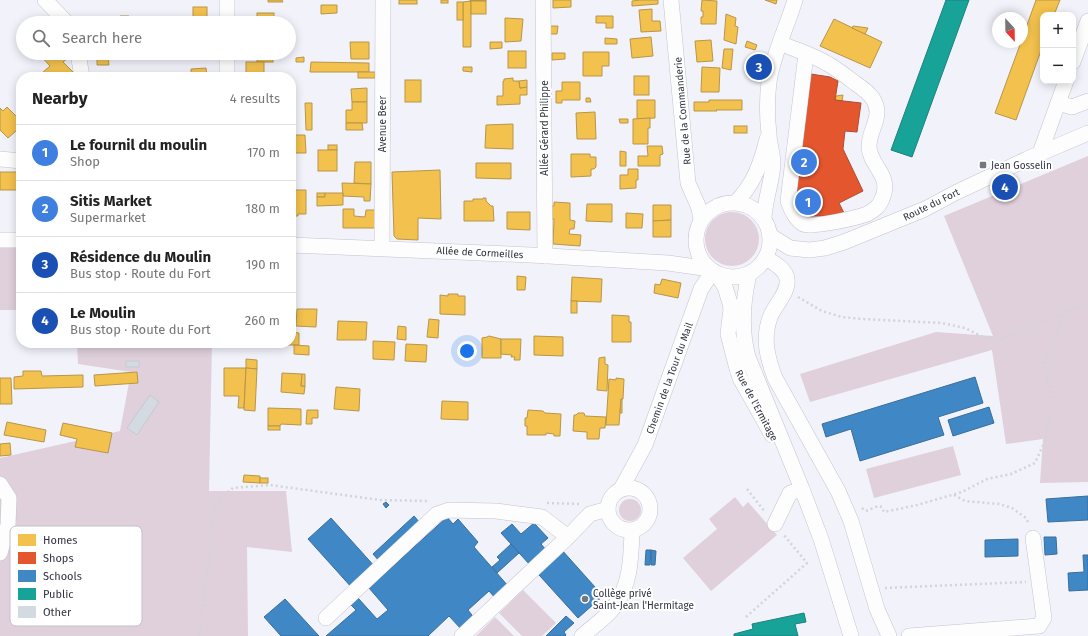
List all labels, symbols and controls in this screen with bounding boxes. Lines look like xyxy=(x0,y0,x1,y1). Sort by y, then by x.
north arrow xyxy=(992,12,1028,48)
map controls xyxy=(1040,12,1076,84)
button: + xyxy=(1040,12,1076,48)
search box xyxy=(16,16,296,60)
icon: search xyxy=(30,27,52,49)
text: Search here xyxy=(62,29,142,47)
button: − xyxy=(1040,48,1076,84)
pin: 3 xyxy=(746,52,772,82)
street label: Rue de la Commanderie xyxy=(672,56,694,165)
street label: Allée Gérard Philippe xyxy=(539,80,551,176)
text: Nearby xyxy=(32,88,87,109)
text: 4 results xyxy=(230,91,280,106)
street label: Avenue Beer xyxy=(377,96,389,152)
text: Le fournil du moulin xyxy=(70,136,207,154)
text: 1 xyxy=(42,145,48,160)
text: 170 m xyxy=(247,145,280,160)
pin: 2 xyxy=(791,147,817,177)
text: Shop xyxy=(70,154,100,169)
marker: Jean Gosselin xyxy=(978,160,988,170)
place label: Jean Gosselin xyxy=(991,160,1052,172)
pin: 4 xyxy=(992,172,1018,202)
street label: Route du Fort xyxy=(901,186,962,224)
pin: 1 xyxy=(795,187,821,217)
text: Sitis Market xyxy=(70,192,152,210)
text: 2 xyxy=(42,201,48,216)
text: 180 m xyxy=(245,201,280,216)
text: Supermarket xyxy=(70,210,146,225)
street label: Allée de Cormeilles xyxy=(436,245,524,261)
text: Résidence du Moulin xyxy=(70,248,211,266)
text: 3 xyxy=(42,257,48,272)
text: 190 m xyxy=(246,257,280,272)
text: Bus stop · Route du Fort xyxy=(70,266,211,281)
text: Le Moulin xyxy=(70,304,136,322)
text: 4 xyxy=(41,313,49,328)
text: 260 m xyxy=(245,313,280,328)
street label: Chemin de la Tour du Mail xyxy=(644,321,696,436)
text: Bus stop · Route du Fort xyxy=(70,322,211,337)
your location xyxy=(457,341,477,361)
street label: Rue de l'Ermitage xyxy=(732,368,780,443)
legend xyxy=(10,526,142,626)
text: Homes xyxy=(43,534,77,547)
text: Shops xyxy=(43,552,74,565)
text: Schools xyxy=(43,570,82,583)
text: Public xyxy=(43,588,74,601)
place label: Collège privé Saint-Jean l'Hermitage xyxy=(593,588,694,612)
marker: Collège privé Saint-Jean l'Hermitage xyxy=(580,594,590,604)
text: Other xyxy=(43,606,72,619)

